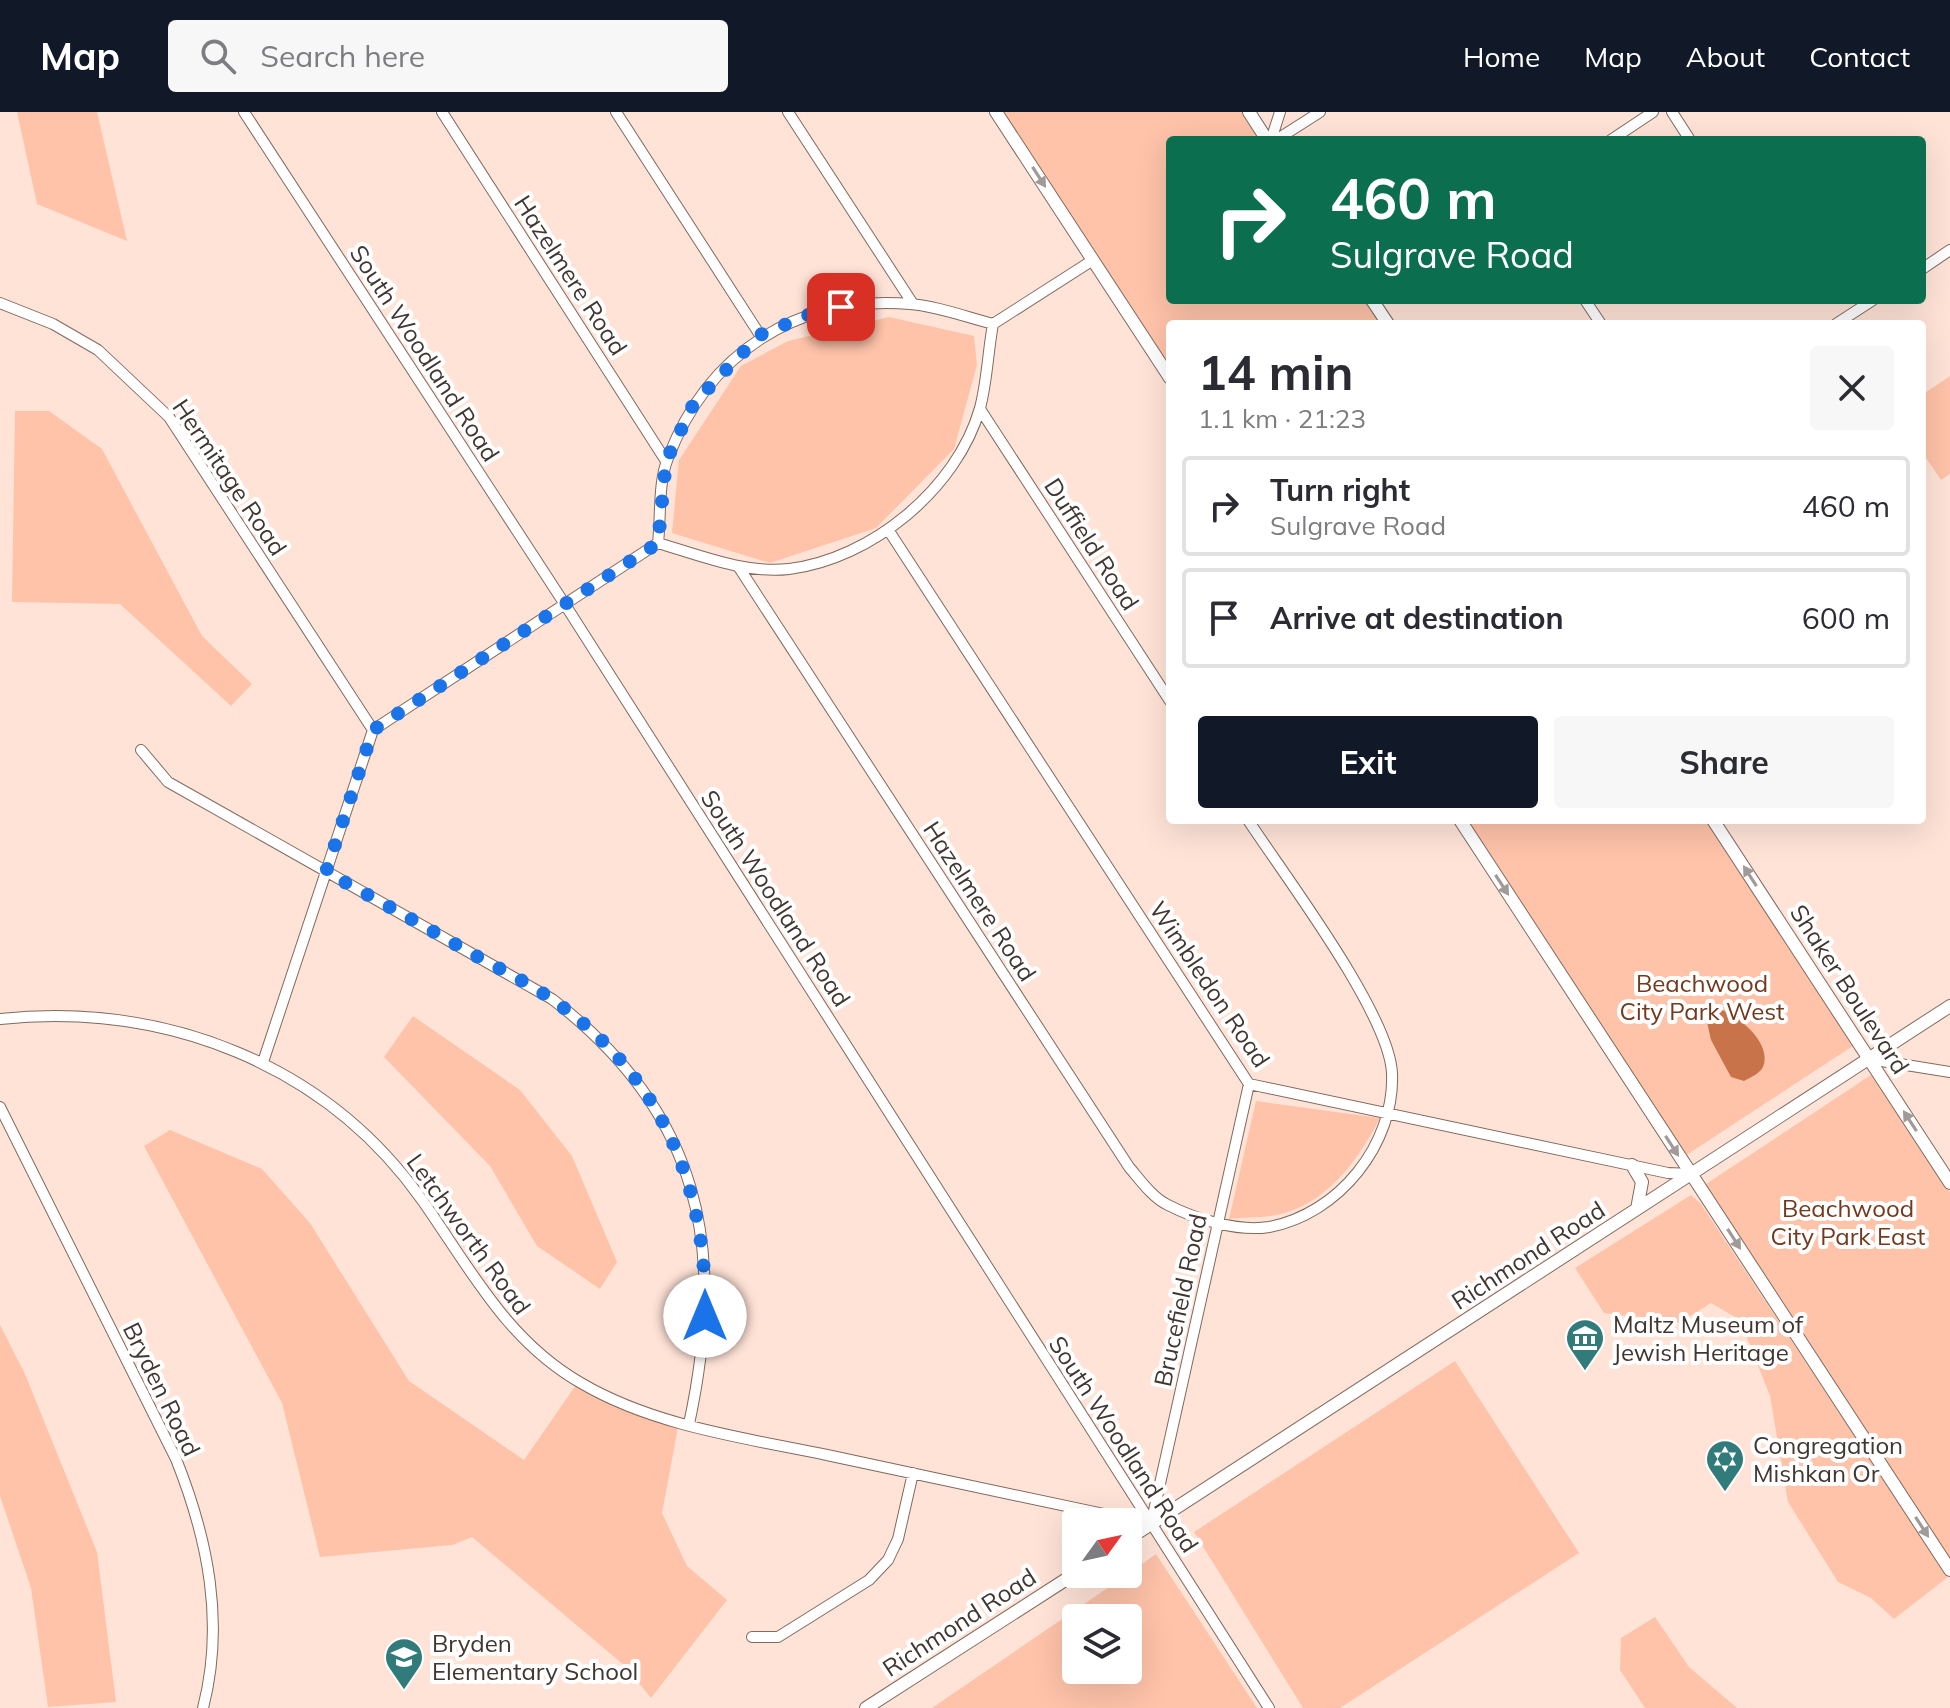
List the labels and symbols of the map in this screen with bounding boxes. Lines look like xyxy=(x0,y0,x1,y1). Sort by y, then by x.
one-way arrow xyxy=(1031,167,1046,188)
street label: Hazelmere Road xyxy=(508,189,634,361)
street label: South Woodland Road xyxy=(344,239,506,467)
pin xyxy=(807,273,875,341)
street label: Hermitage Road xyxy=(167,393,293,561)
street label: Duffield Road xyxy=(1038,472,1146,616)
street label: South Woodland Road xyxy=(695,784,857,1012)
street label: Hazelmere Road xyxy=(917,815,1043,987)
one-way arrow xyxy=(1742,866,1757,887)
one-way arrow xyxy=(1495,875,1510,896)
street label: Wimbledon Road xyxy=(1143,895,1277,1073)
street label: Shaker Boulevard xyxy=(1784,899,1916,1079)
park label: Beachwood City Park West xyxy=(1620,968,1785,1026)
one-way arrow xyxy=(1903,1110,1917,1132)
one-way arrow xyxy=(1665,1135,1679,1157)
street label: Letchworth Road xyxy=(401,1148,537,1320)
park label: Beachwood City Park East xyxy=(1771,1193,1925,1251)
street label: Richmond Road xyxy=(1446,1194,1610,1316)
street label: Brucefield Road xyxy=(1147,1211,1213,1389)
one-way arrow xyxy=(1726,1229,1741,1250)
position arrow xyxy=(663,1274,747,1358)
place label: Maltz Museum of Jewish Heritage xyxy=(1613,1309,1804,1367)
street label: Bryden Road xyxy=(117,1317,207,1461)
museum icon: Maltz Museum of Jewish Heritage xyxy=(1564,1317,1606,1372)
street label: South Woodland Road xyxy=(1043,1330,1205,1558)
place label: Congregation Mishkan Or xyxy=(1753,1430,1903,1488)
synagogue icon: Congregation Mishkan Or xyxy=(1704,1438,1746,1493)
north arrow xyxy=(1062,1508,1142,1588)
one-way arrow xyxy=(1915,1517,1930,1538)
street label: Richmond Road xyxy=(877,1561,1041,1683)
place label: Bryden Elementary School xyxy=(432,1628,638,1686)
school or university icon: Bryden Elementary School xyxy=(383,1636,425,1691)

